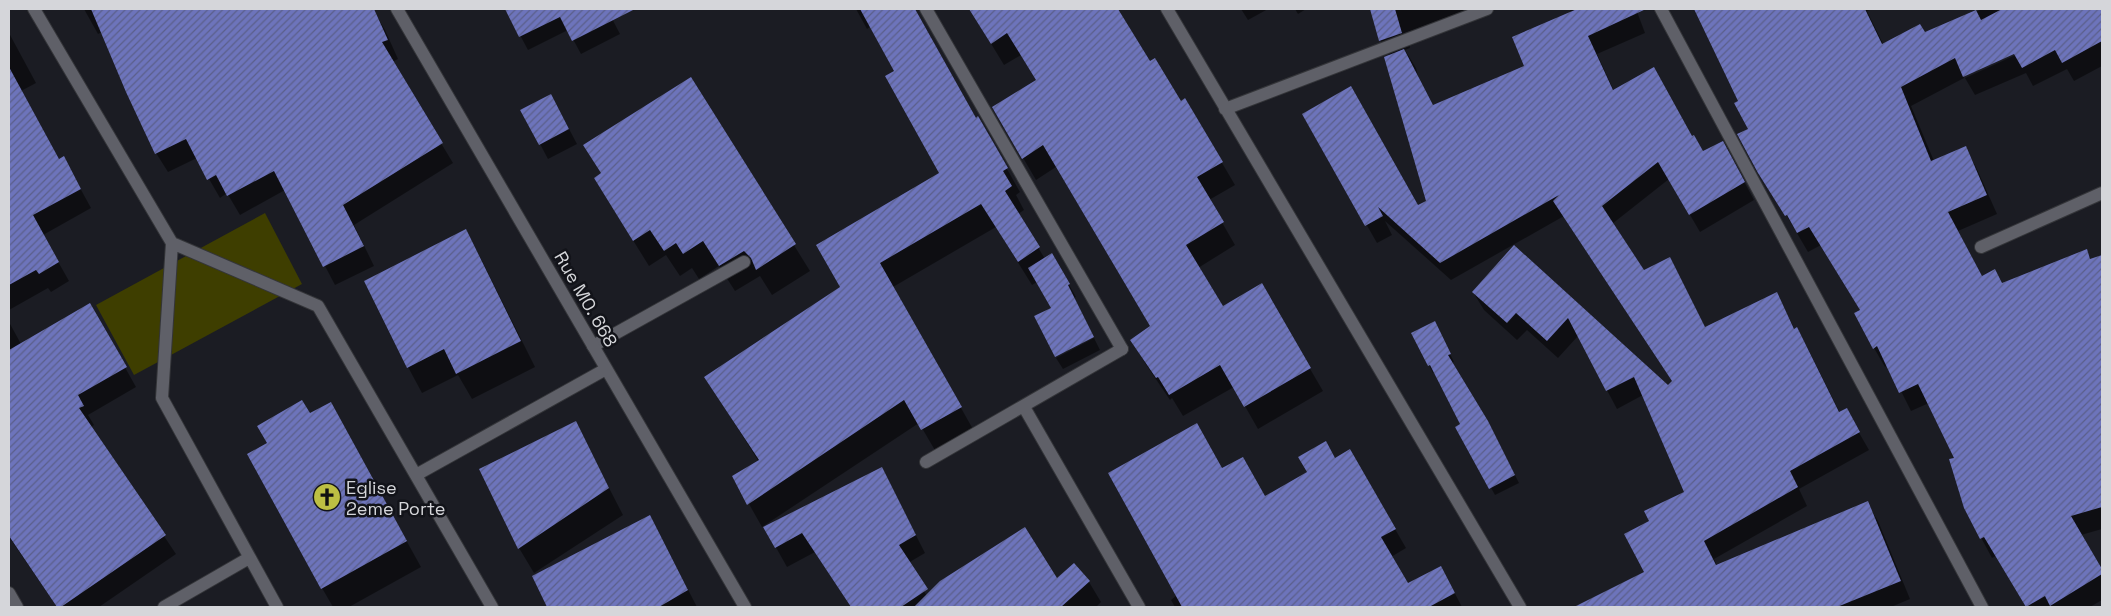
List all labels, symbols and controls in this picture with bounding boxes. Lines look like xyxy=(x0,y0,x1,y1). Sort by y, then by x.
street label: Rue MO. 668 xyxy=(549,247,623,351)
place label: Eglise 2eme Porte xyxy=(346,476,445,520)
church icon: Eglise 2eme Porte xyxy=(312,482,342,512)

